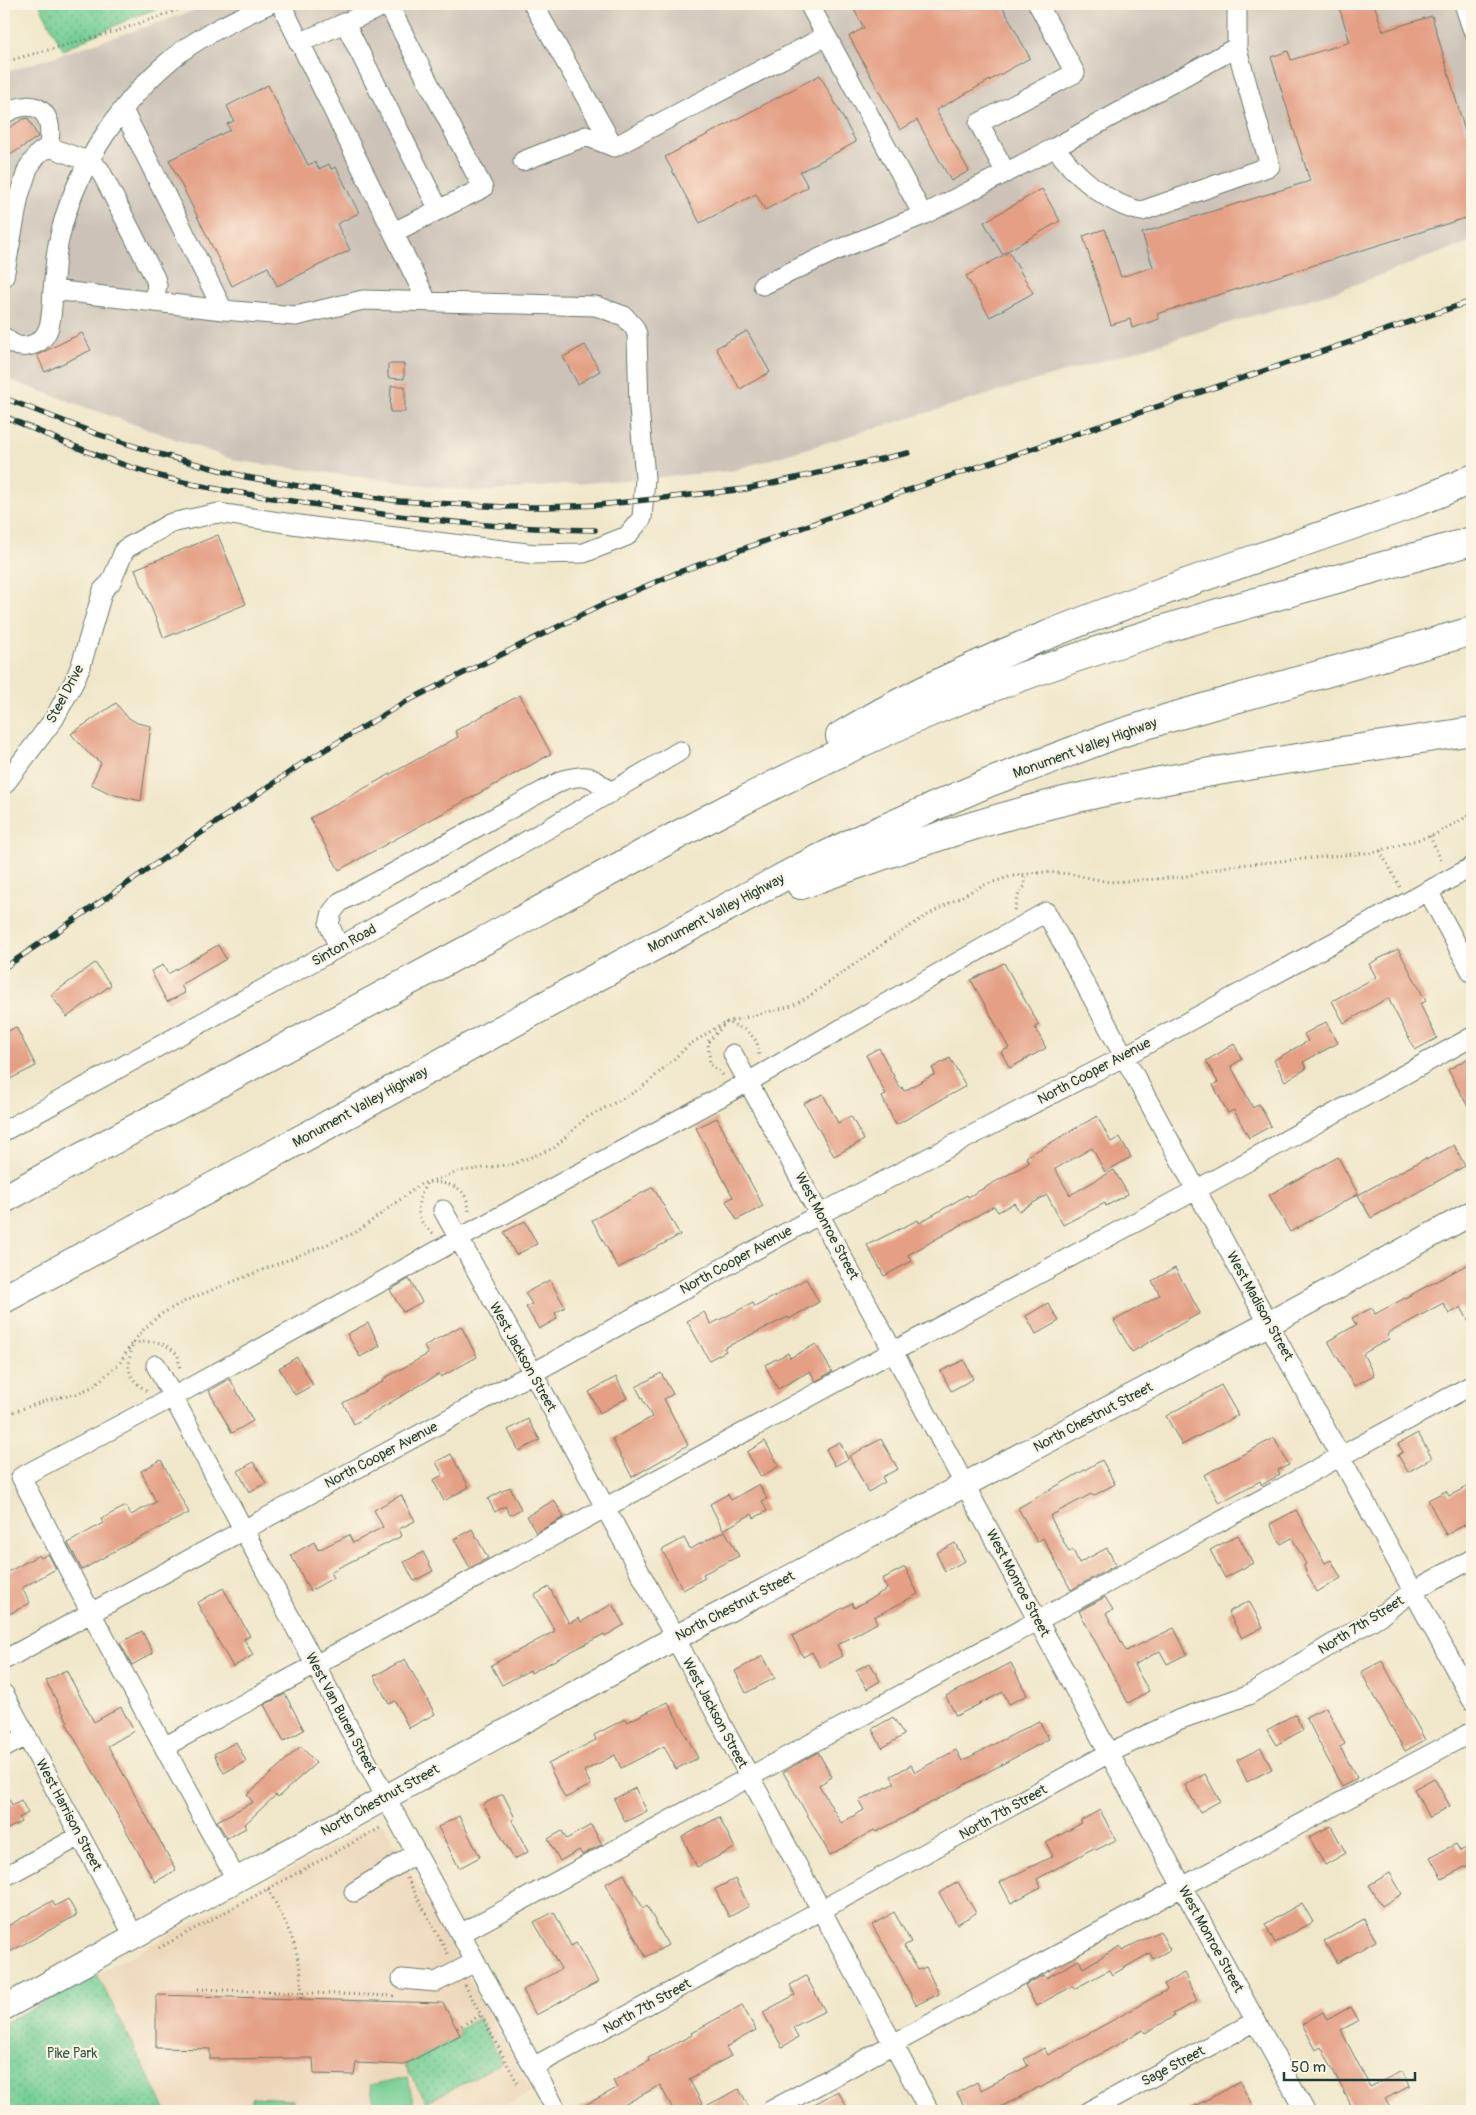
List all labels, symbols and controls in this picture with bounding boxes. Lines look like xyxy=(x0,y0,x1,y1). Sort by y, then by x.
street label: Steel Drive xyxy=(43,662,88,726)
street label: Monument Valley Highway xyxy=(1011,714,1159,782)
street label: Monument Valley Highway xyxy=(645,870,787,956)
street label: Sinton Road xyxy=(309,920,379,970)
street label: North Cooper Avenue xyxy=(1035,1034,1154,1108)
street label: Monument Valley Highway xyxy=(289,1063,431,1151)
street label: West Monroe Street xyxy=(791,1169,863,1283)
street label: North Cooper Avenue xyxy=(677,1222,795,1298)
street label: West Madison Street xyxy=(1223,1248,1297,1364)
street label: West Jackson Street xyxy=(486,1299,560,1415)
street label: North Chestnut Street xyxy=(1030,1378,1156,1456)
street label: North Cooper Avenue xyxy=(322,1418,441,1492)
street label: West Monroe Street xyxy=(982,1526,1054,1640)
street label: North Chestnut Street xyxy=(672,1567,798,1645)
street label: North 7th Street xyxy=(1315,1592,1407,1658)
street label: West Van Buren Street xyxy=(302,1650,380,1777)
street label: West Jackson Street xyxy=(679,1655,751,1771)
street label: West Harrison Street xyxy=(32,1756,106,1874)
street label: North Chestnut Street xyxy=(318,1760,443,1840)
street label: North 7th Street xyxy=(956,1781,1050,1843)
street label: West Monroe Street xyxy=(1175,1883,1248,1996)
street label: North 7th Street xyxy=(600,1975,694,2037)
street label: Sage Street xyxy=(1138,2042,1208,2090)
park label: Pike Park xyxy=(47,2045,97,2062)
scale bar xyxy=(1284,2050,1415,2082)
text: 50 m xyxy=(1291,2058,1326,2077)

